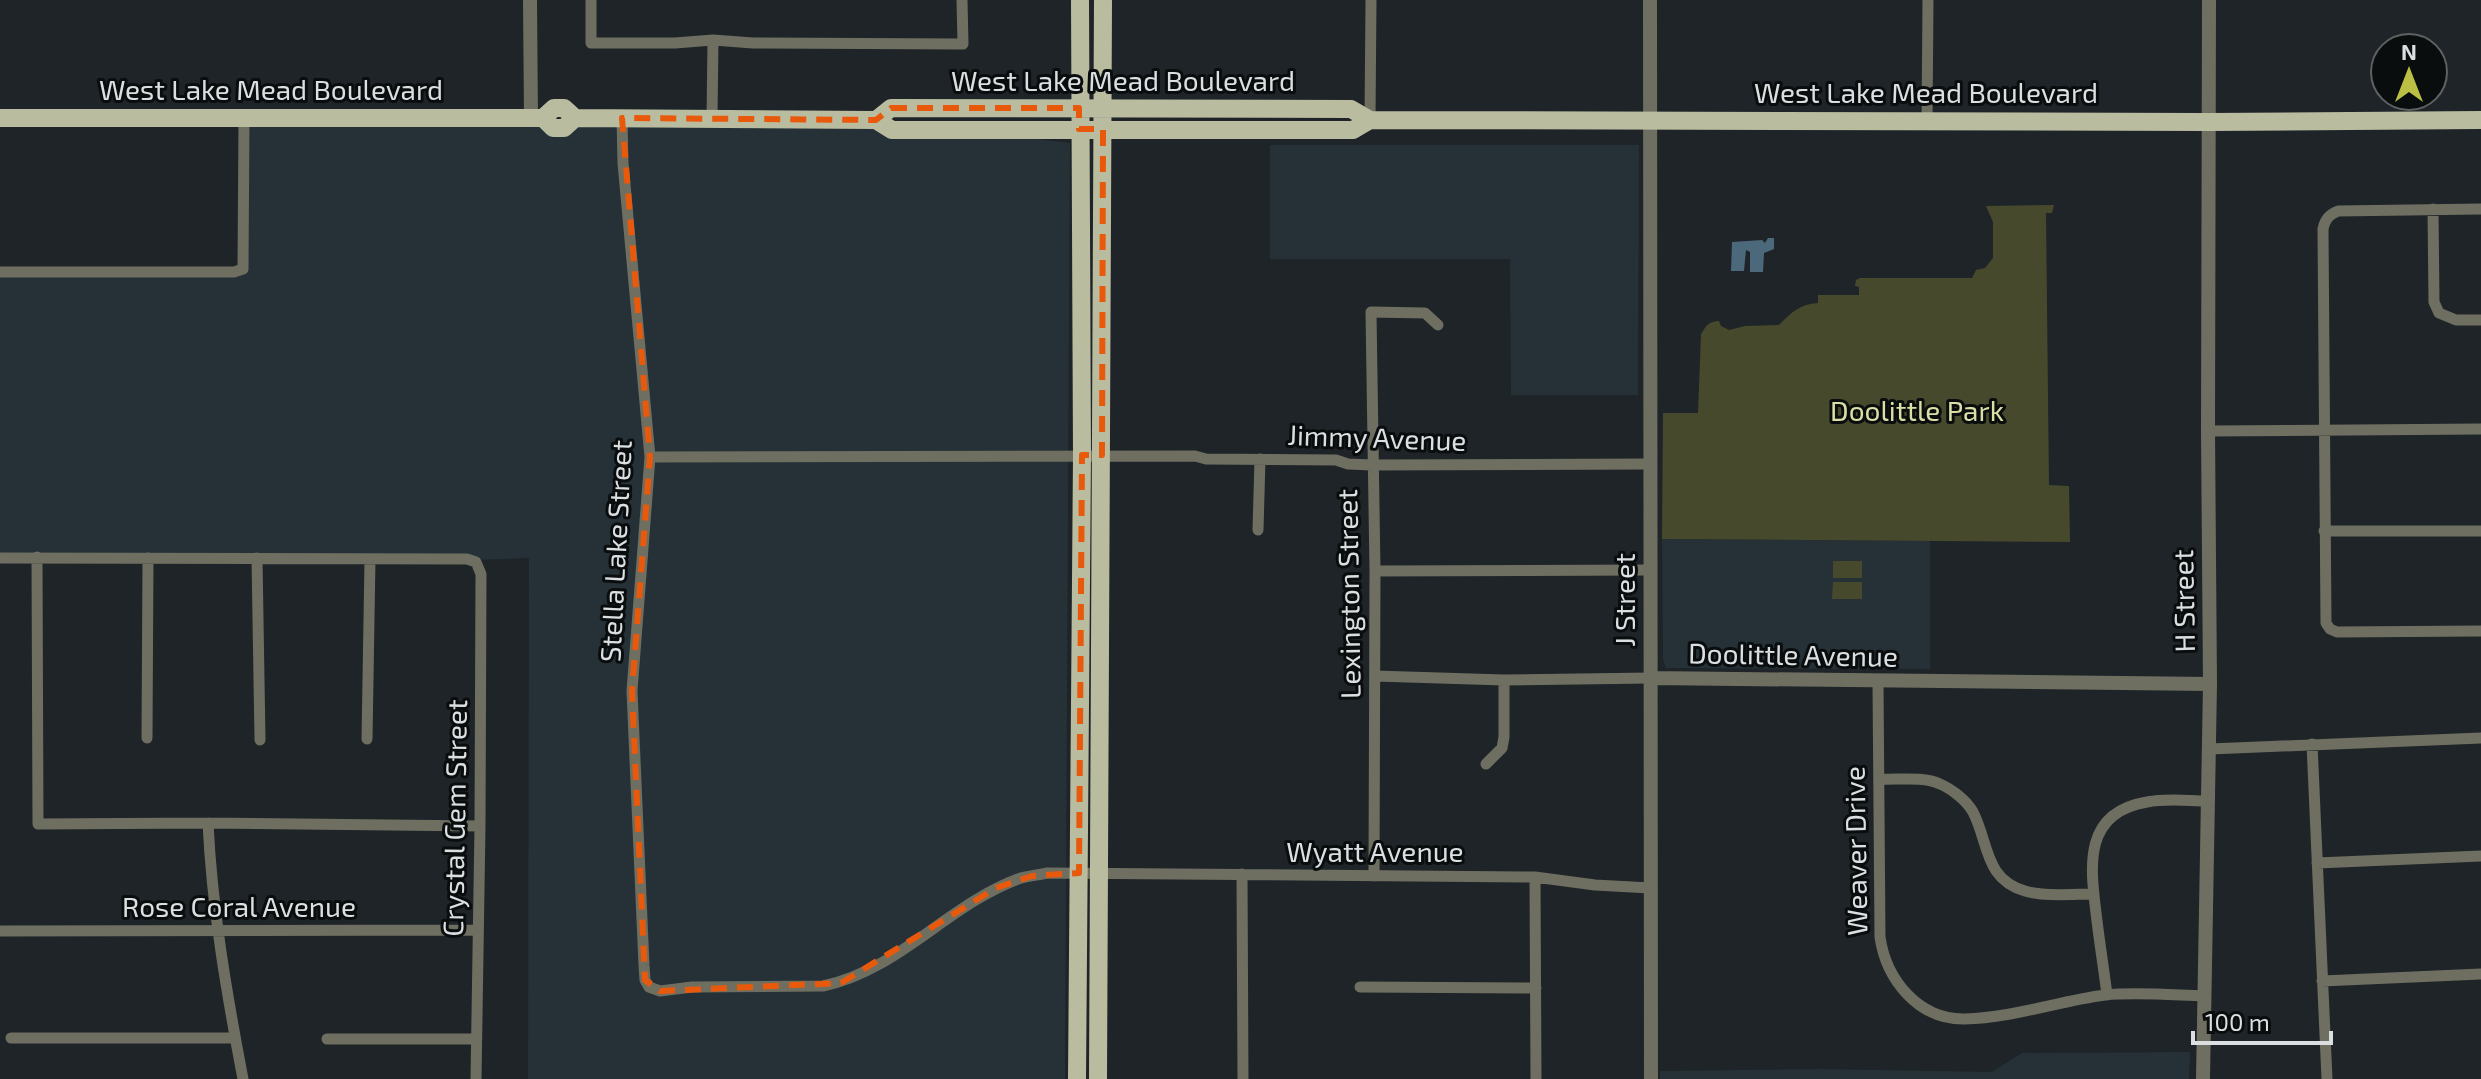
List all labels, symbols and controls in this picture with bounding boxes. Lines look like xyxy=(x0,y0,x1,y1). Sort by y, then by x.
north arrow xyxy=(2369,32,2449,112)
text: N xyxy=(2401,38,2417,64)
street label: West Lake Mead Boulevard xyxy=(951,63,1295,97)
street label: West Lake Mead Boulevard xyxy=(99,72,443,106)
street label: West Lake Mead Boulevard xyxy=(1754,75,2098,109)
park label: Doolittle Park xyxy=(1830,393,2004,427)
street label: Jimmy Avenue xyxy=(1287,417,1467,457)
street label: Stella Lake Street xyxy=(592,439,638,663)
street label: Lexington Street xyxy=(1329,489,1367,699)
street label: H Street xyxy=(2165,549,2201,653)
street label: J Street xyxy=(1607,553,1641,647)
street label: Doolittle Avenue xyxy=(1688,635,1898,673)
street label: Crystal Gem Street xyxy=(435,699,473,937)
street label: Weaver Drive xyxy=(1837,766,1873,936)
street label: Wyatt Avenue xyxy=(1286,834,1464,868)
street label: Rose Coral Avenue xyxy=(122,889,356,923)
scale bar xyxy=(2193,995,2331,1045)
text: 100 m xyxy=(2205,1007,2270,1036)

